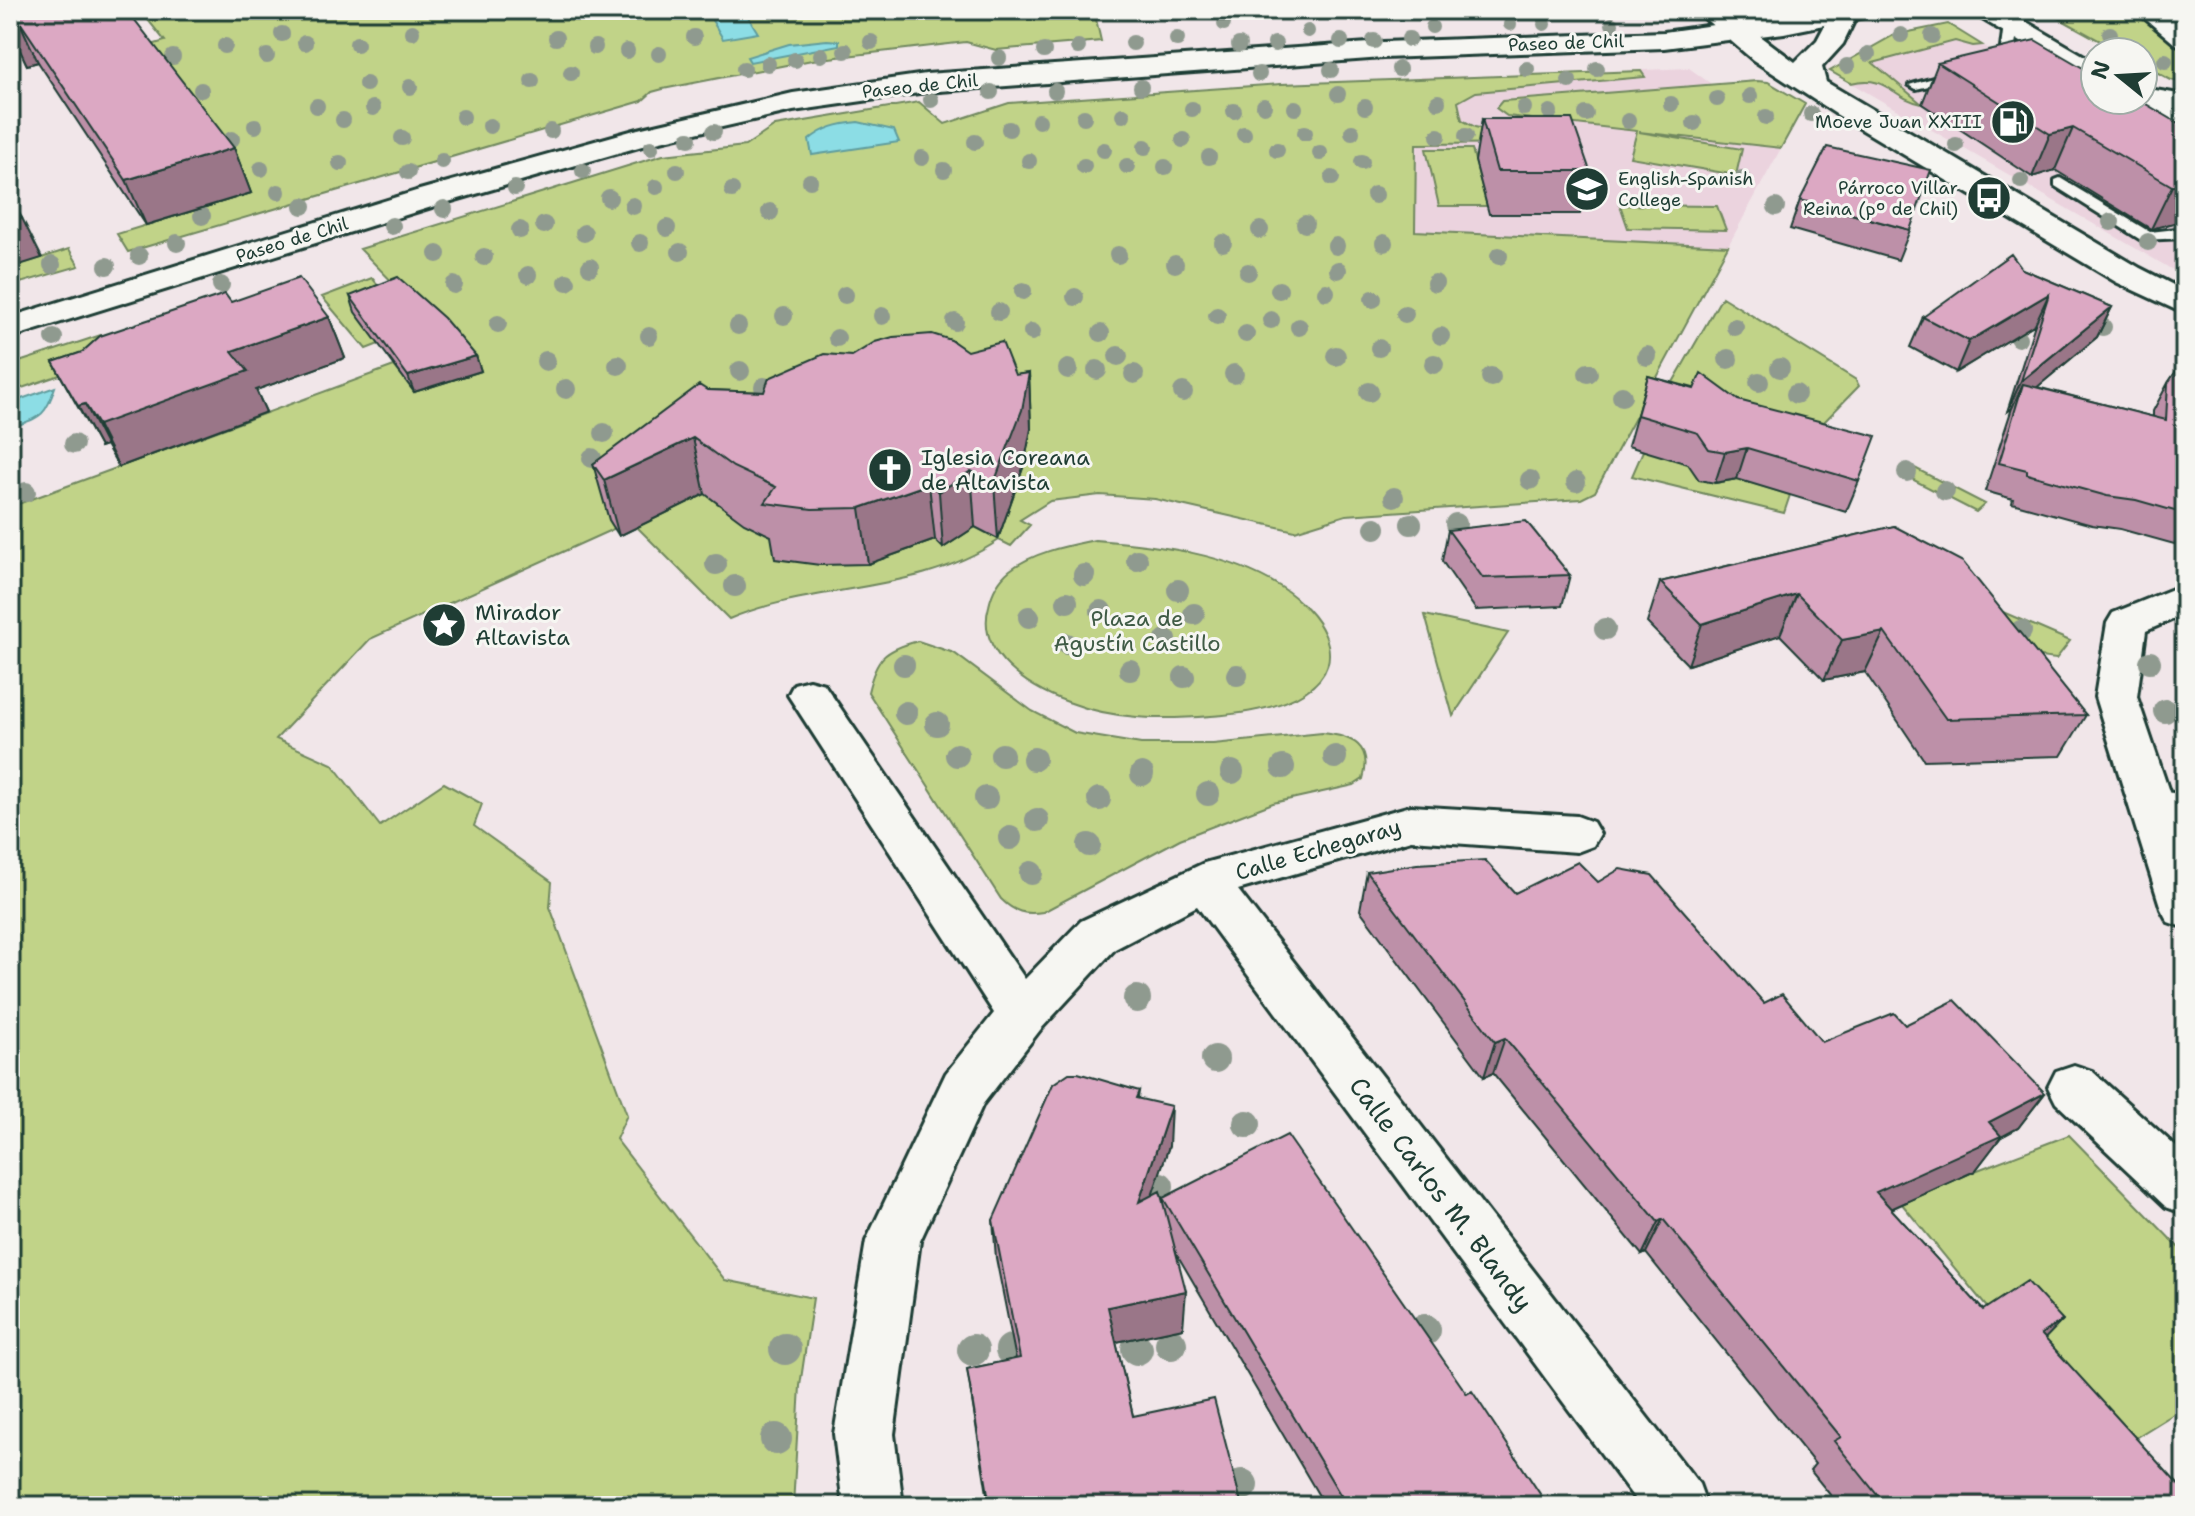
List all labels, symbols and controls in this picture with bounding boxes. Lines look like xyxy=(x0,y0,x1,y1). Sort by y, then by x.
street label: Paseo de Chil xyxy=(1508,29,1625,57)
north arrow xyxy=(2079,36,2159,116)
text: N xyxy=(2084,57,2117,83)
street label: Paseo de Chil xyxy=(861,68,980,104)
fuel station icon: Moeve Juan XXIII xyxy=(1989,98,2037,146)
place label: Moeve Juan XXIII xyxy=(1815,110,1982,134)
school or university icon: English-Spanish College xyxy=(1563,165,1611,213)
place label: English-Spanish College xyxy=(1618,167,1754,212)
bus stop icon: Párroco Villar Reina (pº de Chil) xyxy=(1965,174,2013,222)
place label: Párroco Villar Reina (pº de Chil) xyxy=(1803,176,1958,221)
street label: Paseo de Chil xyxy=(233,211,352,268)
place label: Iglesia Coreana de Altavista xyxy=(921,443,1090,497)
church icon: Iglesia Coreana de Altavista xyxy=(866,446,914,494)
place label: Mirador Altavista xyxy=(475,598,570,652)
place icon: Mirador Altavista xyxy=(420,601,468,649)
park label: Plaza de Agustín Castillo xyxy=(1053,604,1221,658)
street label: Calle Echegaray xyxy=(1232,812,1404,887)
street label: Calle Carlos M. Blandy xyxy=(1342,1069,1541,1318)

